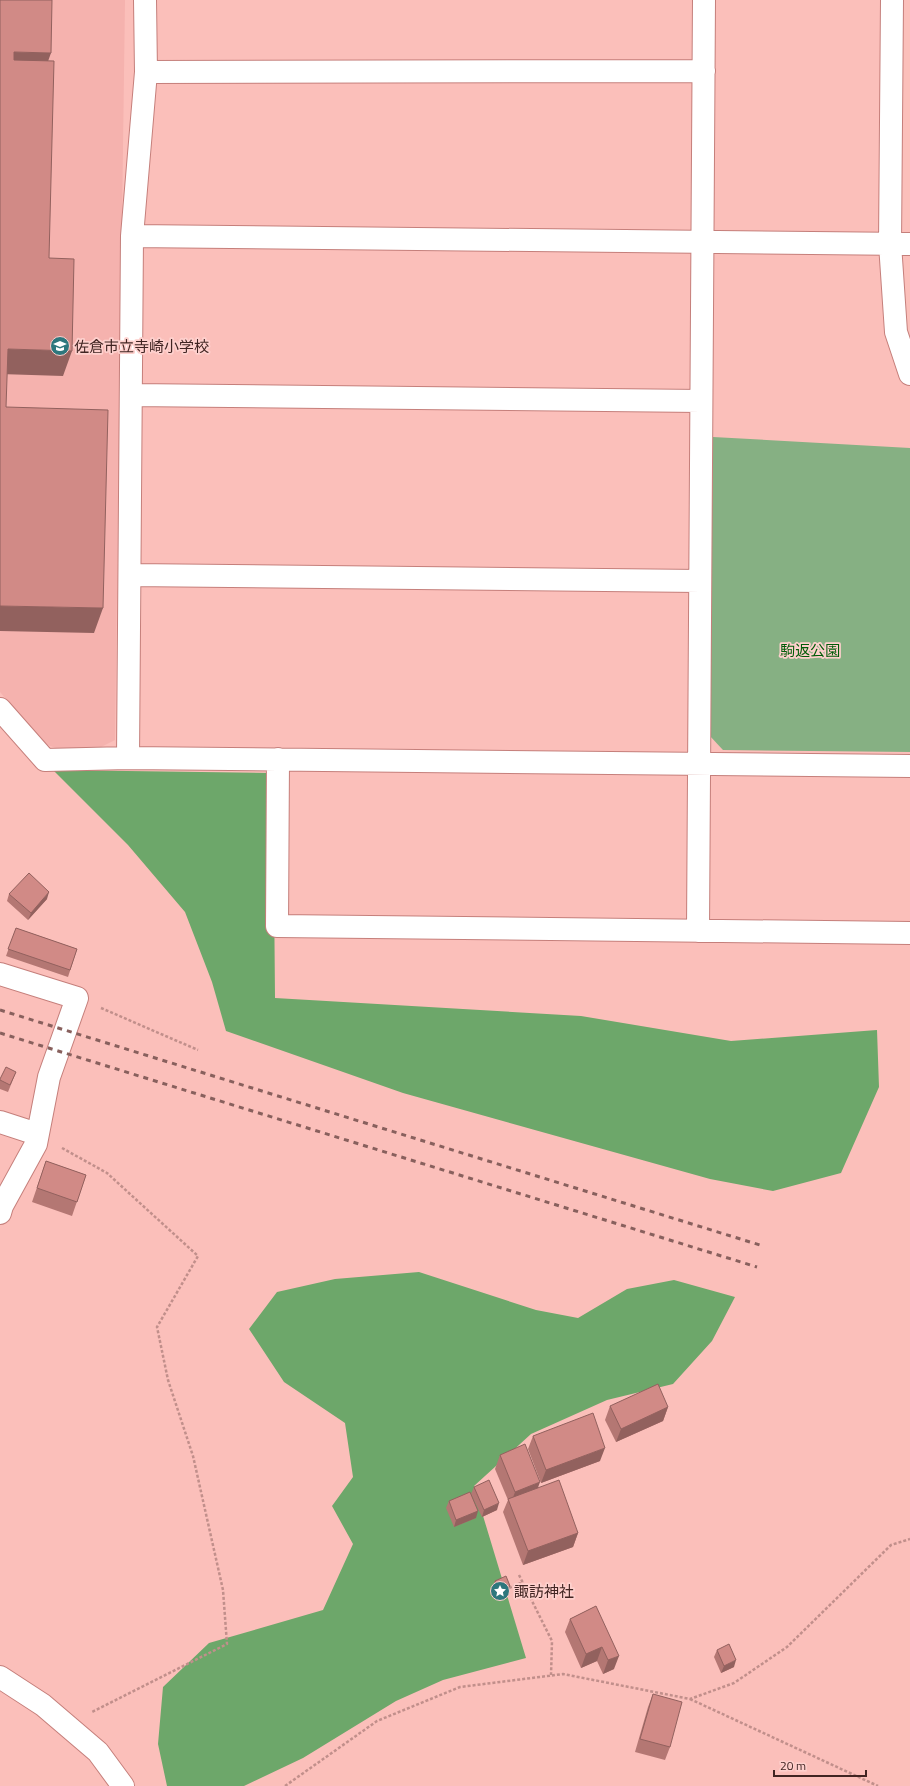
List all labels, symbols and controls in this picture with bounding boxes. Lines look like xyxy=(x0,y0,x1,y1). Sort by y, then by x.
school or university icon: 佐倉市立寺崎小学校 xyxy=(49,335,71,357)
place label: 佐倉市立寺崎小学校 xyxy=(74,335,209,358)
park label: 駒返公園 xyxy=(780,639,840,662)
place icon: 諏訪神社 xyxy=(489,1580,511,1602)
place label: 諏訪神社 xyxy=(514,1580,574,1603)
scale bar xyxy=(774,1752,866,1778)
text: 20 m xyxy=(780,1756,806,1775)

